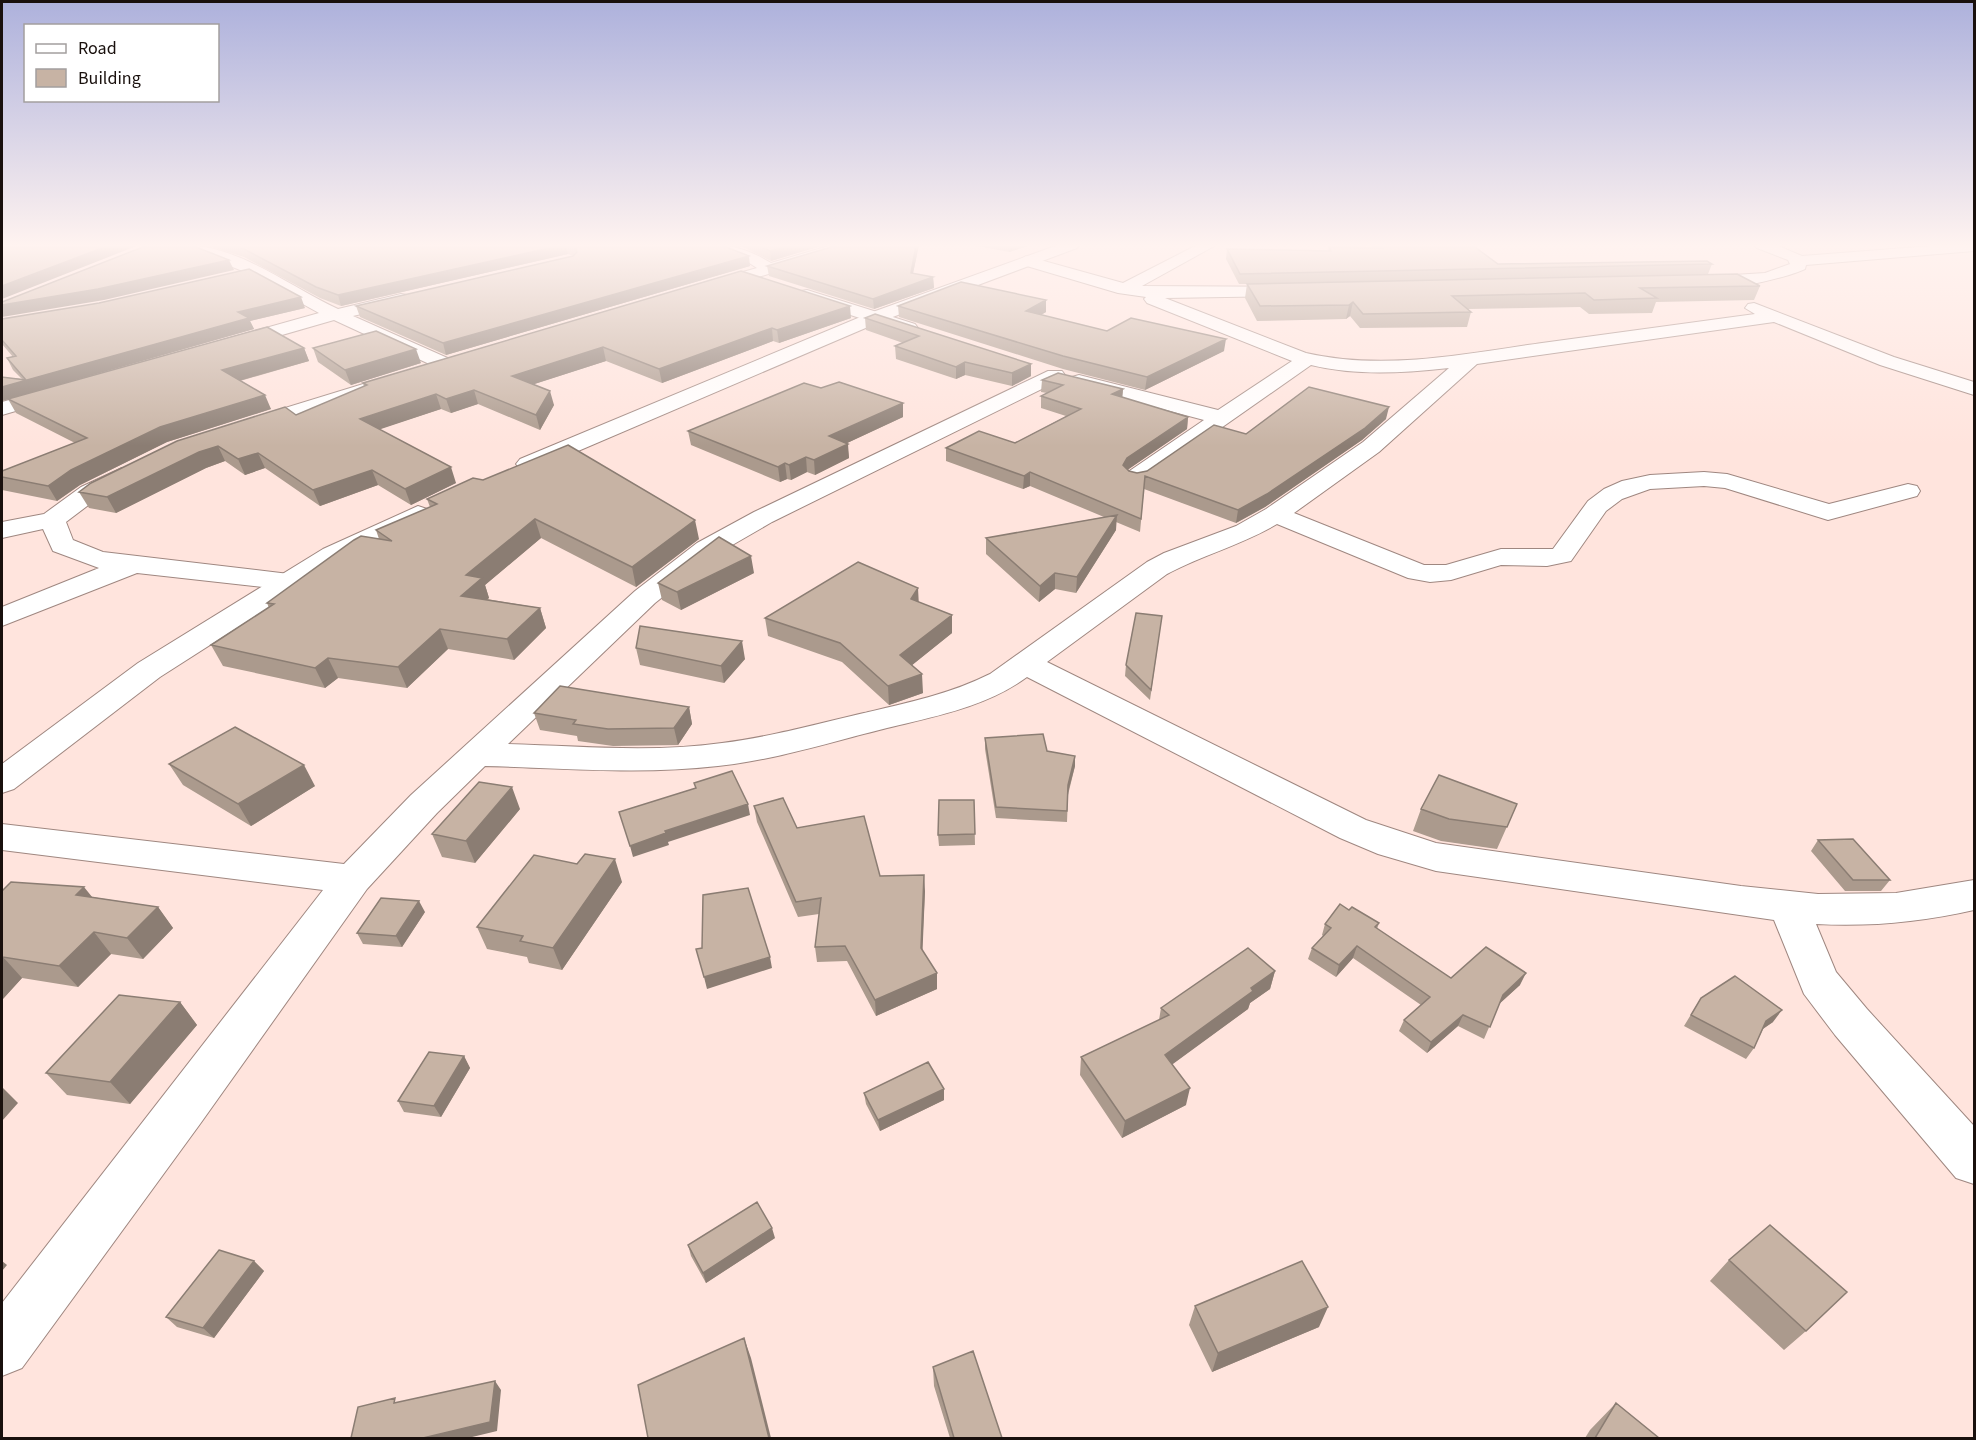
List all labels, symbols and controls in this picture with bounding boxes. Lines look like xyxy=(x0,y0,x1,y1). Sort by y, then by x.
legend xyxy=(24,24,219,102)
text: Road xyxy=(78,36,117,61)
text: Building xyxy=(78,66,141,91)

